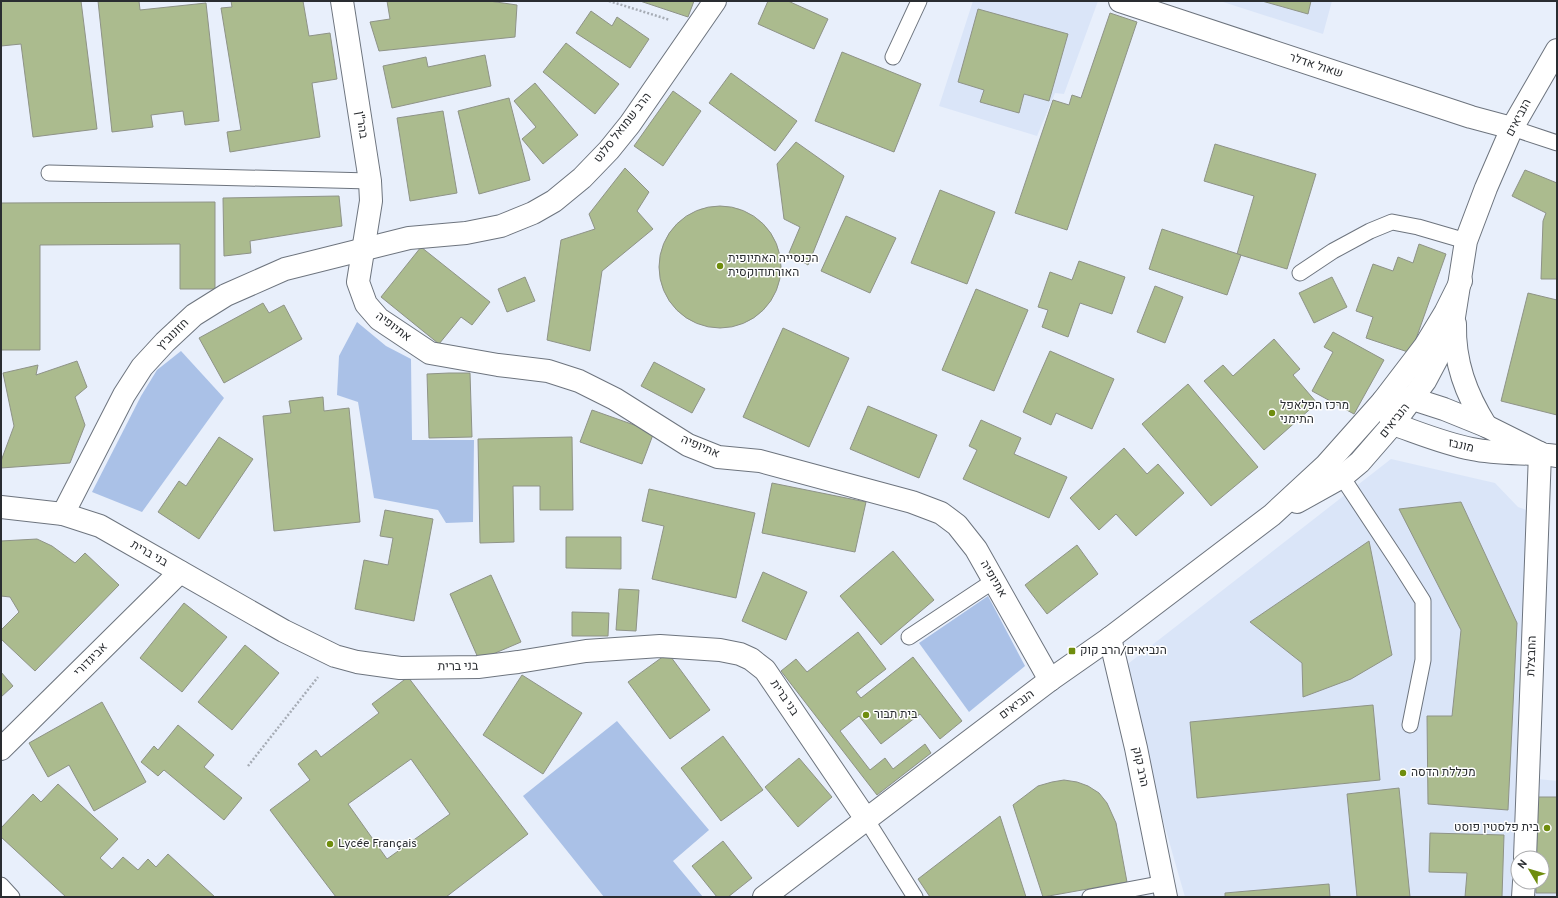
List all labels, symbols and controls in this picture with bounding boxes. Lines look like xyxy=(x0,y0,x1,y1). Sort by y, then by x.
street label: שאול אדלר xyxy=(1287,50,1345,82)
street label: הרב שמואל סלנט xyxy=(591,90,655,166)
street label: הנביאים xyxy=(1502,96,1536,140)
street label: בהר"ן xyxy=(351,110,371,141)
place label: הכנסייה האתיופית האורתודוקסית xyxy=(728,251,819,281)
marker: הכנסייה האתיופית האורתודוקסית xyxy=(715,261,725,271)
street label: אתיופיה xyxy=(372,308,414,346)
street label: חזונוביץ xyxy=(153,316,193,354)
place label: מרכז הפלאפל התימני xyxy=(1280,398,1349,428)
street label: הנביאים xyxy=(1376,400,1414,442)
marker: מרכז הפלאפל התימני xyxy=(1267,408,1277,418)
street label: אתיופיה xyxy=(678,432,722,462)
street label: מונבז xyxy=(1447,435,1475,457)
street label: בני ברית xyxy=(127,537,171,571)
street label: אתיופיה xyxy=(976,557,1010,601)
street label: החבצלת xyxy=(1523,635,1541,677)
street label: אביגדורי xyxy=(71,639,112,680)
place label: הנביאים/הרב קוק xyxy=(1080,643,1167,659)
marker: הנביאים/הרב קוק xyxy=(1067,646,1077,656)
street label: בני ברית xyxy=(438,659,479,675)
street label: בני ברית xyxy=(766,677,802,720)
street label: הנביאים xyxy=(996,686,1038,724)
place label: בית תבור xyxy=(874,707,918,723)
marker: בית תבור xyxy=(861,710,871,720)
street label: הרב קוק xyxy=(1128,746,1152,788)
place label: מכללת הדסה xyxy=(1411,765,1476,781)
marker: מכללת הדסה xyxy=(1398,768,1408,778)
place label: בית פלסטין פוסט xyxy=(1454,820,1540,836)
marker: בית פלסטין פוסט xyxy=(1542,823,1552,833)
place label: Lycée Français xyxy=(338,836,417,852)
marker: Lycée Français xyxy=(325,839,335,849)
north arrow xyxy=(1510,850,1550,890)
text: N xyxy=(1515,857,1531,872)

